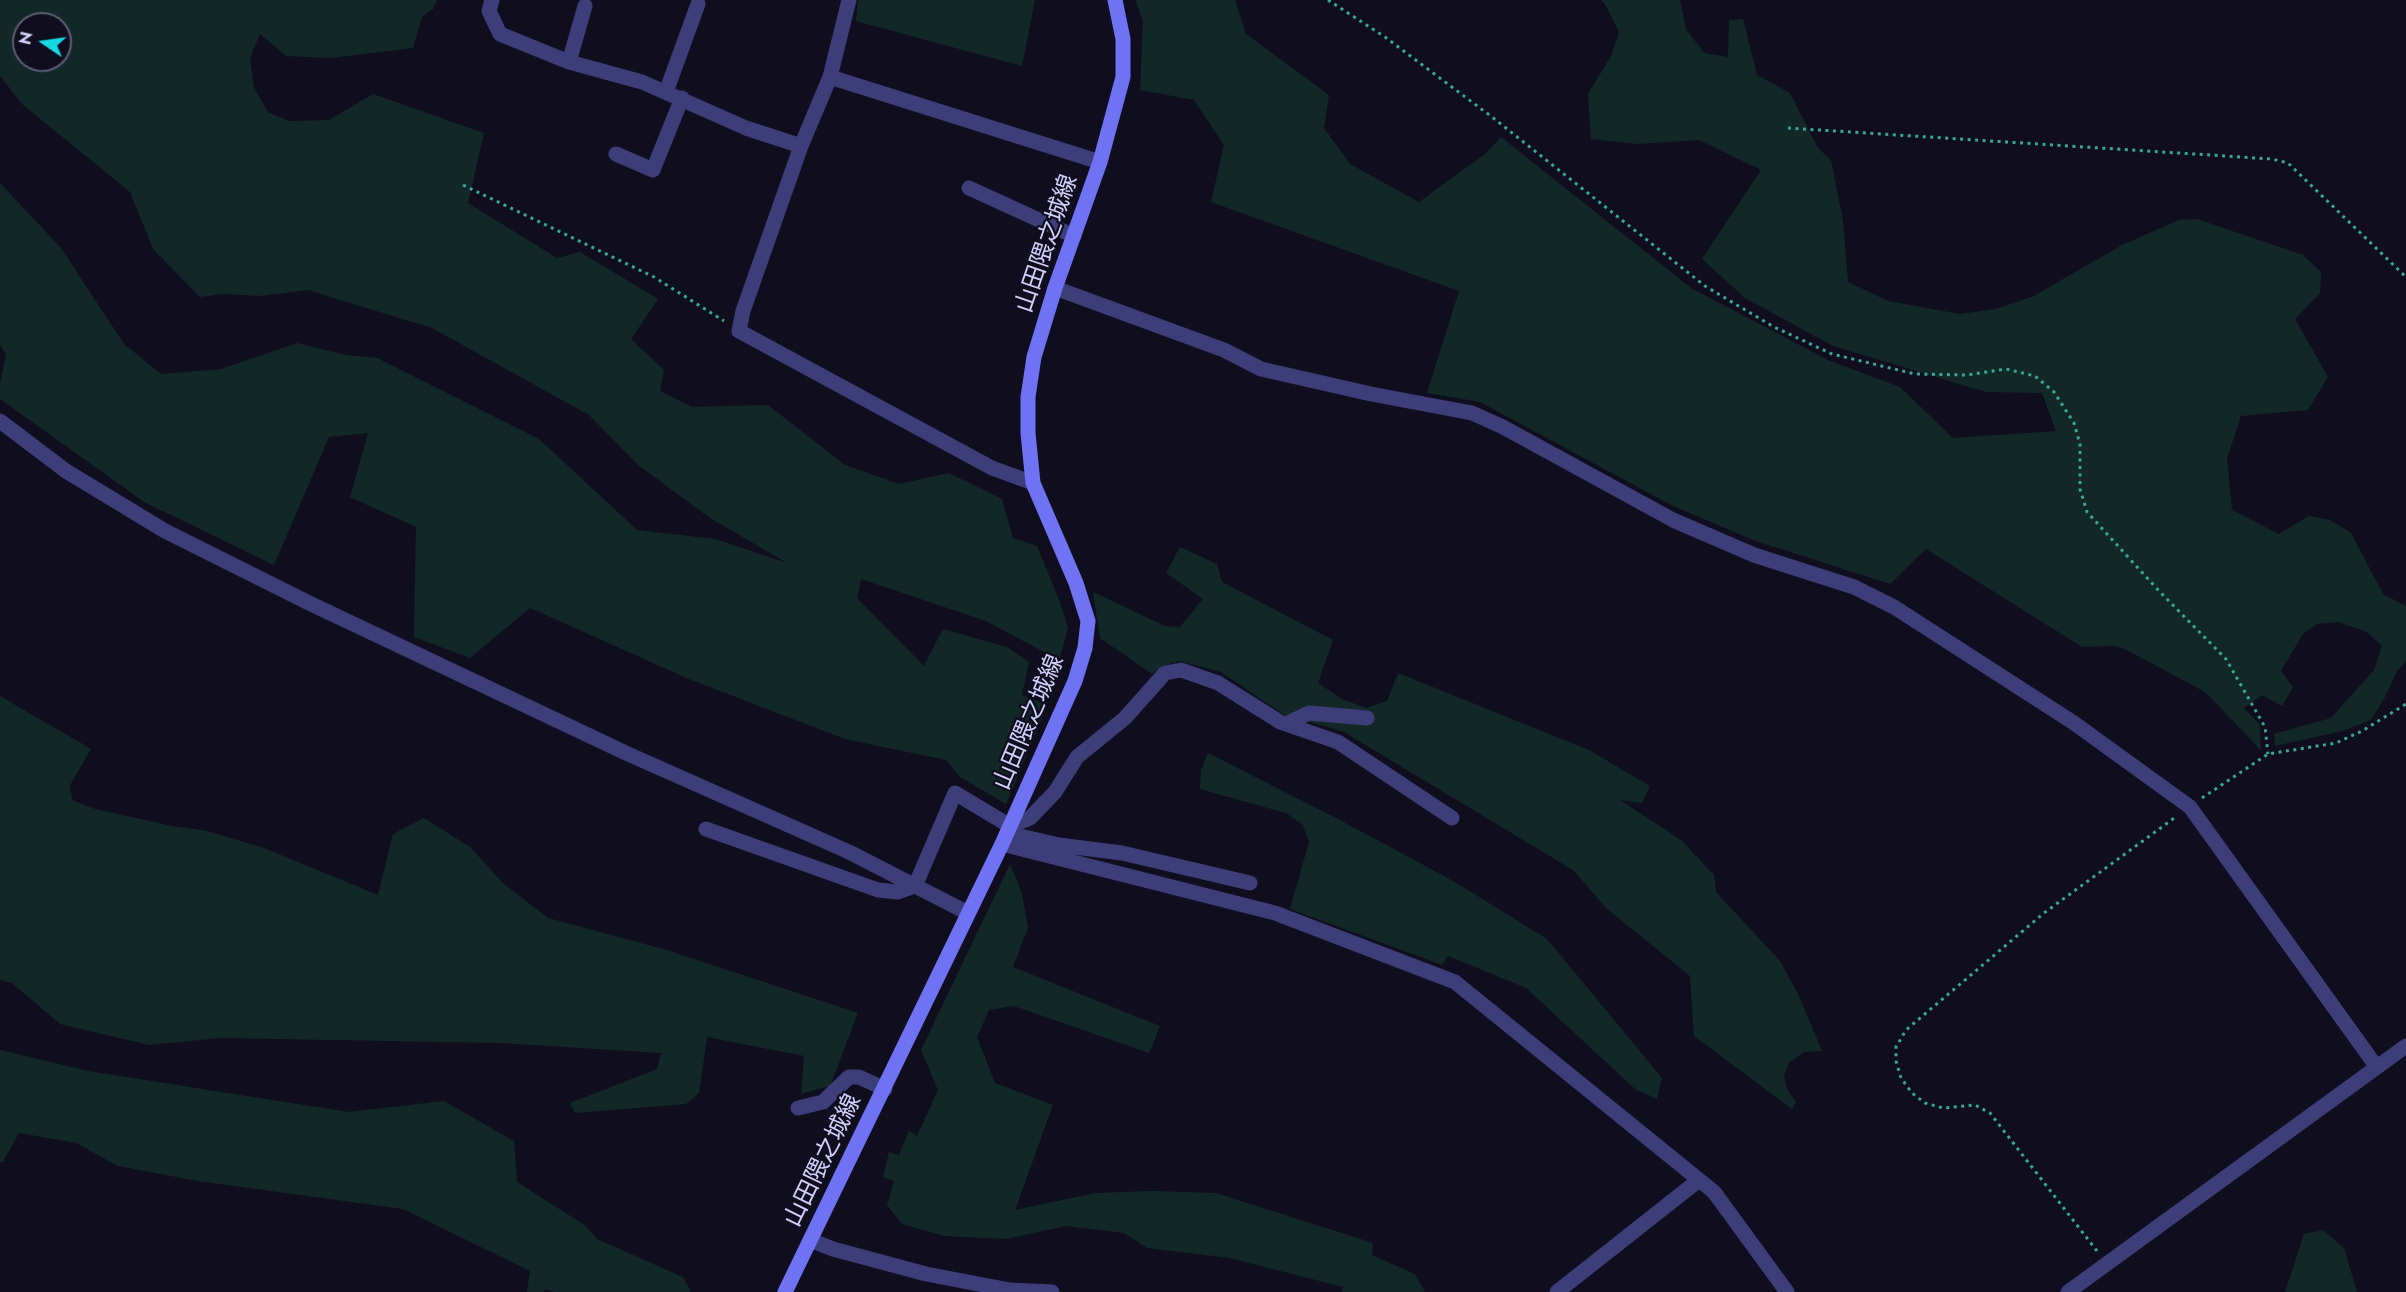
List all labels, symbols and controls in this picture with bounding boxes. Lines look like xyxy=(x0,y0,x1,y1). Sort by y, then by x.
north arrow xyxy=(12,12,72,72)
text: N xyxy=(13,30,39,47)
street label: 山田隈之城線 xyxy=(1011,171,1085,317)
street label: 山田隈之城線 xyxy=(989,651,1071,795)
street label: 山田隈之城線 xyxy=(779,1090,869,1232)

